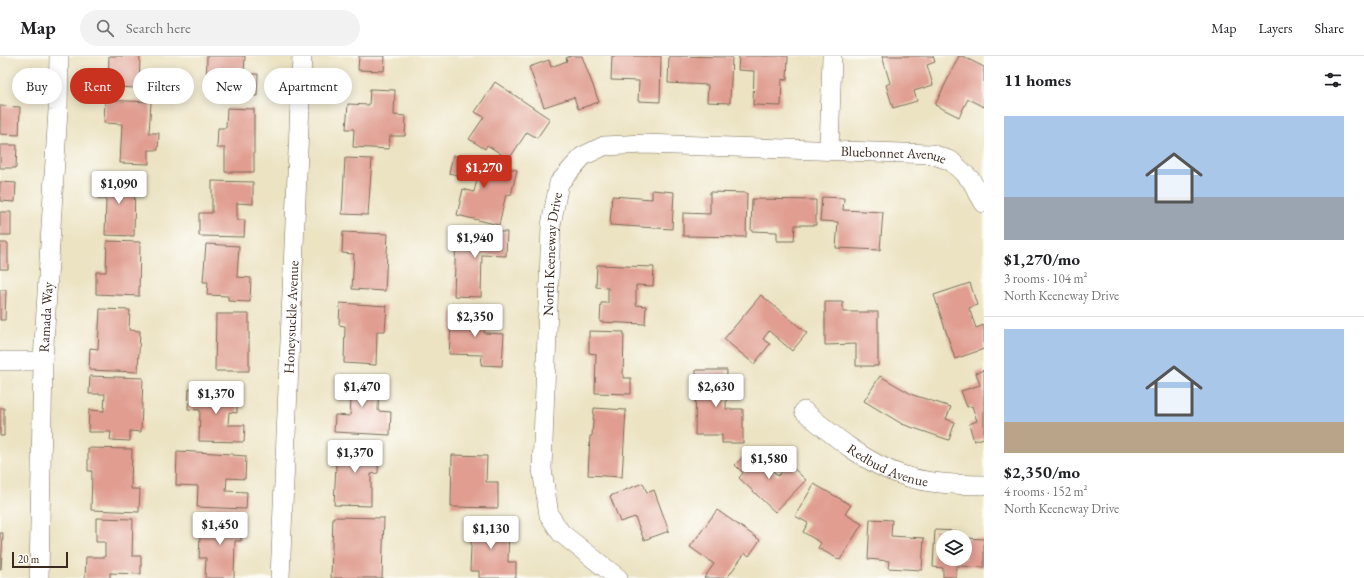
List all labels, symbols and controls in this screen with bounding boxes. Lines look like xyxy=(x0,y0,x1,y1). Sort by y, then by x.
search box xyxy=(80,10,360,46)
text: Map xyxy=(20,15,56,40)
icon: search xyxy=(94,17,116,39)
text: Search here xyxy=(126,18,191,37)
text: Map xyxy=(1211,19,1236,37)
text: Layers xyxy=(1258,19,1293,37)
text: Share xyxy=(1315,19,1344,37)
chip: Buy xyxy=(12,68,62,104)
chip: Rent xyxy=(70,68,125,104)
chip: Filters xyxy=(133,68,194,104)
chip: New xyxy=(202,68,256,104)
chip: Apartment xyxy=(264,68,352,104)
text: 11 homes xyxy=(1004,69,1071,91)
icon: filters xyxy=(1322,69,1344,91)
street label: Bluebonnet Avenue xyxy=(840,142,950,168)
icon: home xyxy=(1138,142,1210,214)
pin: $1,270 xyxy=(451,155,517,189)
text: $1,270 xyxy=(466,159,502,176)
pin: $1,090 xyxy=(86,171,152,205)
text: $1,090 xyxy=(101,175,137,192)
street label: North Keeneway Drive xyxy=(539,190,566,316)
pin: $1,940 xyxy=(442,225,508,259)
text: $1,940 xyxy=(457,229,493,246)
text: $1,270/mo xyxy=(1004,248,1080,270)
street label: Honeysuckle Avenue xyxy=(280,260,302,374)
text: 3 rooms · 104 m² xyxy=(1004,270,1088,287)
street label: Ramada Way xyxy=(35,280,57,353)
text: North Keeneway Drive xyxy=(1004,287,1119,304)
pin: $2,350 xyxy=(442,304,508,338)
text: $2,350 xyxy=(457,308,493,325)
icon: home xyxy=(1138,355,1210,427)
pin: $1,470 xyxy=(329,374,395,408)
pin: $2,630 xyxy=(683,374,749,408)
text: $1,470 xyxy=(344,378,380,395)
text: $2,630 xyxy=(698,378,734,395)
pin: $1,370 xyxy=(183,381,249,415)
text: $1,370 xyxy=(198,385,234,402)
street label: Redbud Avenue xyxy=(844,439,930,490)
pin: $1,370 xyxy=(322,440,388,474)
text: $1,370 xyxy=(337,444,373,461)
pin: $1,580 xyxy=(736,446,802,480)
text: $1,580 xyxy=(751,450,787,467)
text: $2,350/mo xyxy=(1004,461,1080,483)
text: 4 rooms · 152 m² xyxy=(1004,483,1088,500)
text: North Keeneway Drive xyxy=(1004,500,1119,517)
pin: $1,450 xyxy=(187,512,253,546)
text: $1,450 xyxy=(202,516,238,533)
pin: $1,130 xyxy=(458,516,524,550)
text: $1,130 xyxy=(473,520,509,537)
map controls xyxy=(936,530,972,566)
button: layers xyxy=(936,530,972,566)
scale bar xyxy=(12,550,68,569)
text: 20 m xyxy=(18,552,39,566)

